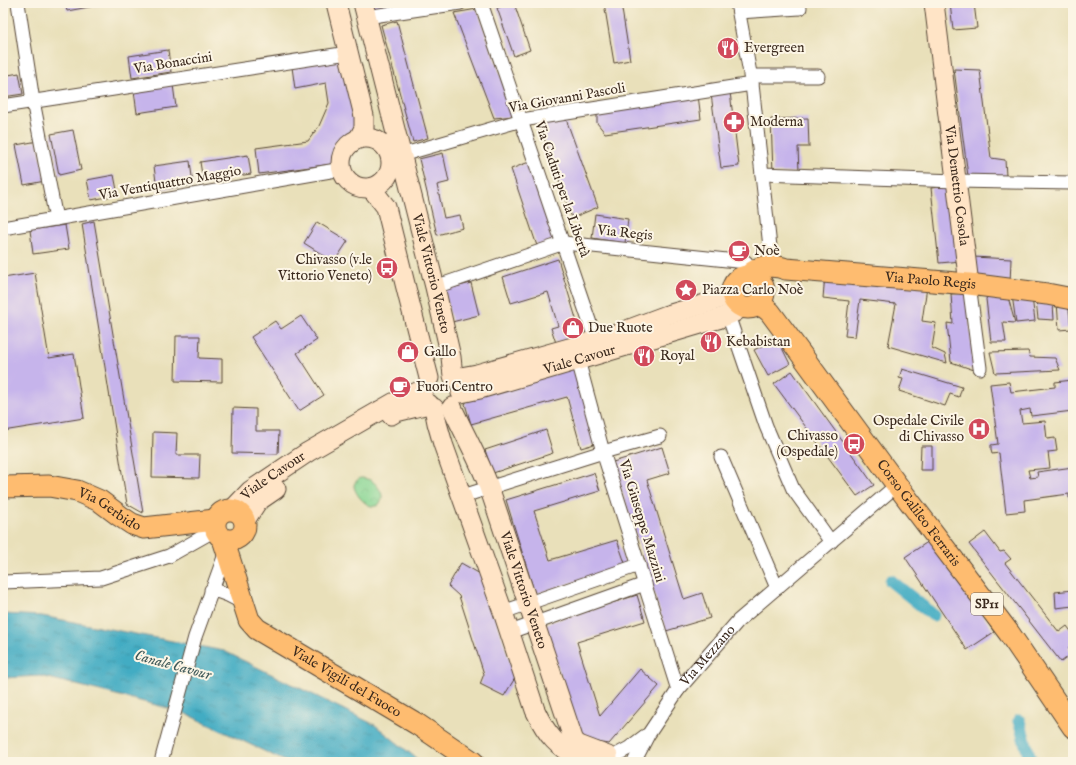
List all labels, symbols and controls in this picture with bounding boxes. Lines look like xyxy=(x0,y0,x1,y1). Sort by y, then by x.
restaurant icon: Evergreen xyxy=(715,35,741,61)
place label: Evergreen xyxy=(744,39,805,57)
street label: Via Bonaccini xyxy=(131,48,214,78)
street label: Via Giovanni Pascoli xyxy=(506,79,627,117)
pharmacy icon: Moderna xyxy=(721,109,747,135)
place label: Moderna xyxy=(750,113,804,131)
street label: Via Caduti per la Libertà xyxy=(530,117,594,260)
street label: Via Demetrio Cosola xyxy=(940,123,973,248)
street label: Via Ventiquattro Maggio xyxy=(97,162,243,205)
street label: Viale Vittorio Veneto xyxy=(408,211,454,336)
street label: Via Regis xyxy=(596,221,654,245)
cafe icon: Noè xyxy=(726,238,752,264)
place label: Noè xyxy=(754,242,780,260)
place label: Chivasso (v.le Vittorio Veneto) xyxy=(277,251,373,285)
bus stop icon: Chivasso (v.le Vittorio Veneto) xyxy=(374,255,400,281)
street label: Via Paolo Regis xyxy=(883,268,977,294)
place icon: Piazza Carlo Noè xyxy=(673,277,699,303)
place label: Piazza Carlo Noè xyxy=(702,281,804,299)
shop icon: Due Ruote xyxy=(560,315,586,341)
place label: Due Ruote xyxy=(588,319,653,337)
restaurant icon: Kebabistan xyxy=(698,329,724,355)
place label: Kebabistan xyxy=(726,333,791,351)
shop icon: Gallo xyxy=(395,339,421,365)
street label: Viale Cavour xyxy=(540,341,617,379)
place label: Gallo xyxy=(424,343,457,361)
restaurant icon: Royal xyxy=(631,343,657,369)
place label: Royal xyxy=(660,347,695,365)
cafe icon: Fuori Centro xyxy=(387,374,413,400)
place label: Fuori Centro xyxy=(416,378,493,396)
place label: Ospedale Civile di Chivasso xyxy=(873,412,965,446)
hospital icon: Ospedale Civile di Chivasso xyxy=(966,416,992,442)
place label: Chivasso (Ospedale) xyxy=(777,427,838,461)
bus stop icon: Chivasso (Ospedale) xyxy=(841,431,867,457)
street label: Viale Cavour xyxy=(236,447,309,505)
street label: Corso Galileo Ferraris xyxy=(872,456,965,570)
street label: Via Giuseppe Mazzini xyxy=(615,457,669,585)
street label: Via Gerbido xyxy=(74,483,143,535)
street label: Viale Vittorio Veneto xyxy=(495,528,552,652)
road number: SP11 xyxy=(971,593,1003,615)
street label: Via Mezzano xyxy=(676,621,740,691)
street label: Viale Vigili del Fuoco xyxy=(287,642,405,722)
water label: Canale Cavour xyxy=(133,646,214,685)

